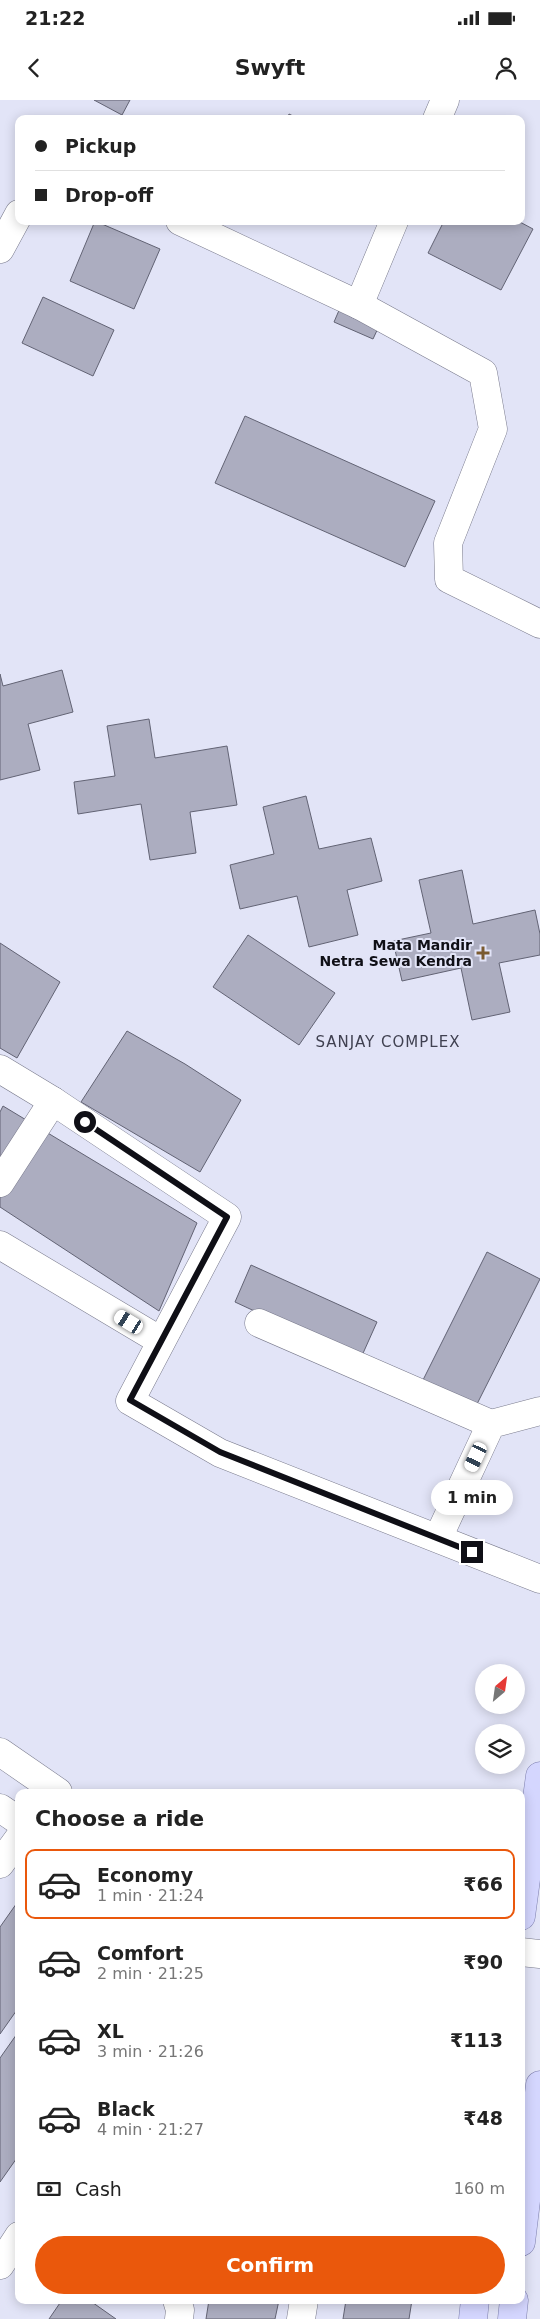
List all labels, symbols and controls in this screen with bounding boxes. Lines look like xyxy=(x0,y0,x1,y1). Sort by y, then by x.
text: 21:22 xyxy=(25,7,85,29)
icon: back xyxy=(20,54,48,82)
icon: person xyxy=(492,54,520,82)
text: Swyft xyxy=(235,55,305,80)
text: Pickup xyxy=(65,135,136,157)
text: Drop-off xyxy=(65,184,153,206)
place label: Mata Mandir Netra Sewa Kendra xyxy=(320,937,472,969)
marker: Mata Mandir Netra Sewa Kendra xyxy=(476,946,490,960)
district label: SANJAY COMPLEX xyxy=(316,1033,460,1051)
route start xyxy=(74,1111,96,1133)
car xyxy=(112,1308,145,1336)
car xyxy=(462,1440,489,1474)
callout: 1 min xyxy=(431,1480,513,1514)
text: 1 min xyxy=(447,1488,497,1507)
route end xyxy=(461,1541,483,1563)
north arrow xyxy=(475,1664,525,1714)
map controls xyxy=(475,1664,525,1774)
button: layers xyxy=(475,1724,525,1774)
text: Choose a ride xyxy=(35,1806,204,1831)
icon: car xyxy=(37,1862,82,1907)
text: Economy xyxy=(97,1864,193,1886)
text: ₹66 xyxy=(463,1873,503,1895)
text: 1 min · 21:24 xyxy=(97,1886,204,1905)
icon: car xyxy=(37,1940,82,1985)
text: Comfort xyxy=(97,1942,184,1964)
text: ₹90 xyxy=(463,1951,503,1973)
text: 2 min · 21:25 xyxy=(97,1964,204,1983)
icon: car xyxy=(37,2018,82,2063)
text: XL xyxy=(97,2020,124,2042)
text: ₹113 xyxy=(450,2029,503,2051)
text: 3 min · 21:26 xyxy=(97,2042,204,2061)
icon: car xyxy=(37,2096,82,2141)
text: Black xyxy=(97,2098,155,2120)
text: ₹48 xyxy=(463,2107,503,2129)
text: 4 min · 21:27 xyxy=(97,2120,204,2139)
icon: cash xyxy=(35,2175,63,2203)
text: Cash xyxy=(75,2178,122,2200)
text: 160 m xyxy=(454,2179,505,2198)
button: Confirm xyxy=(35,2236,505,2294)

